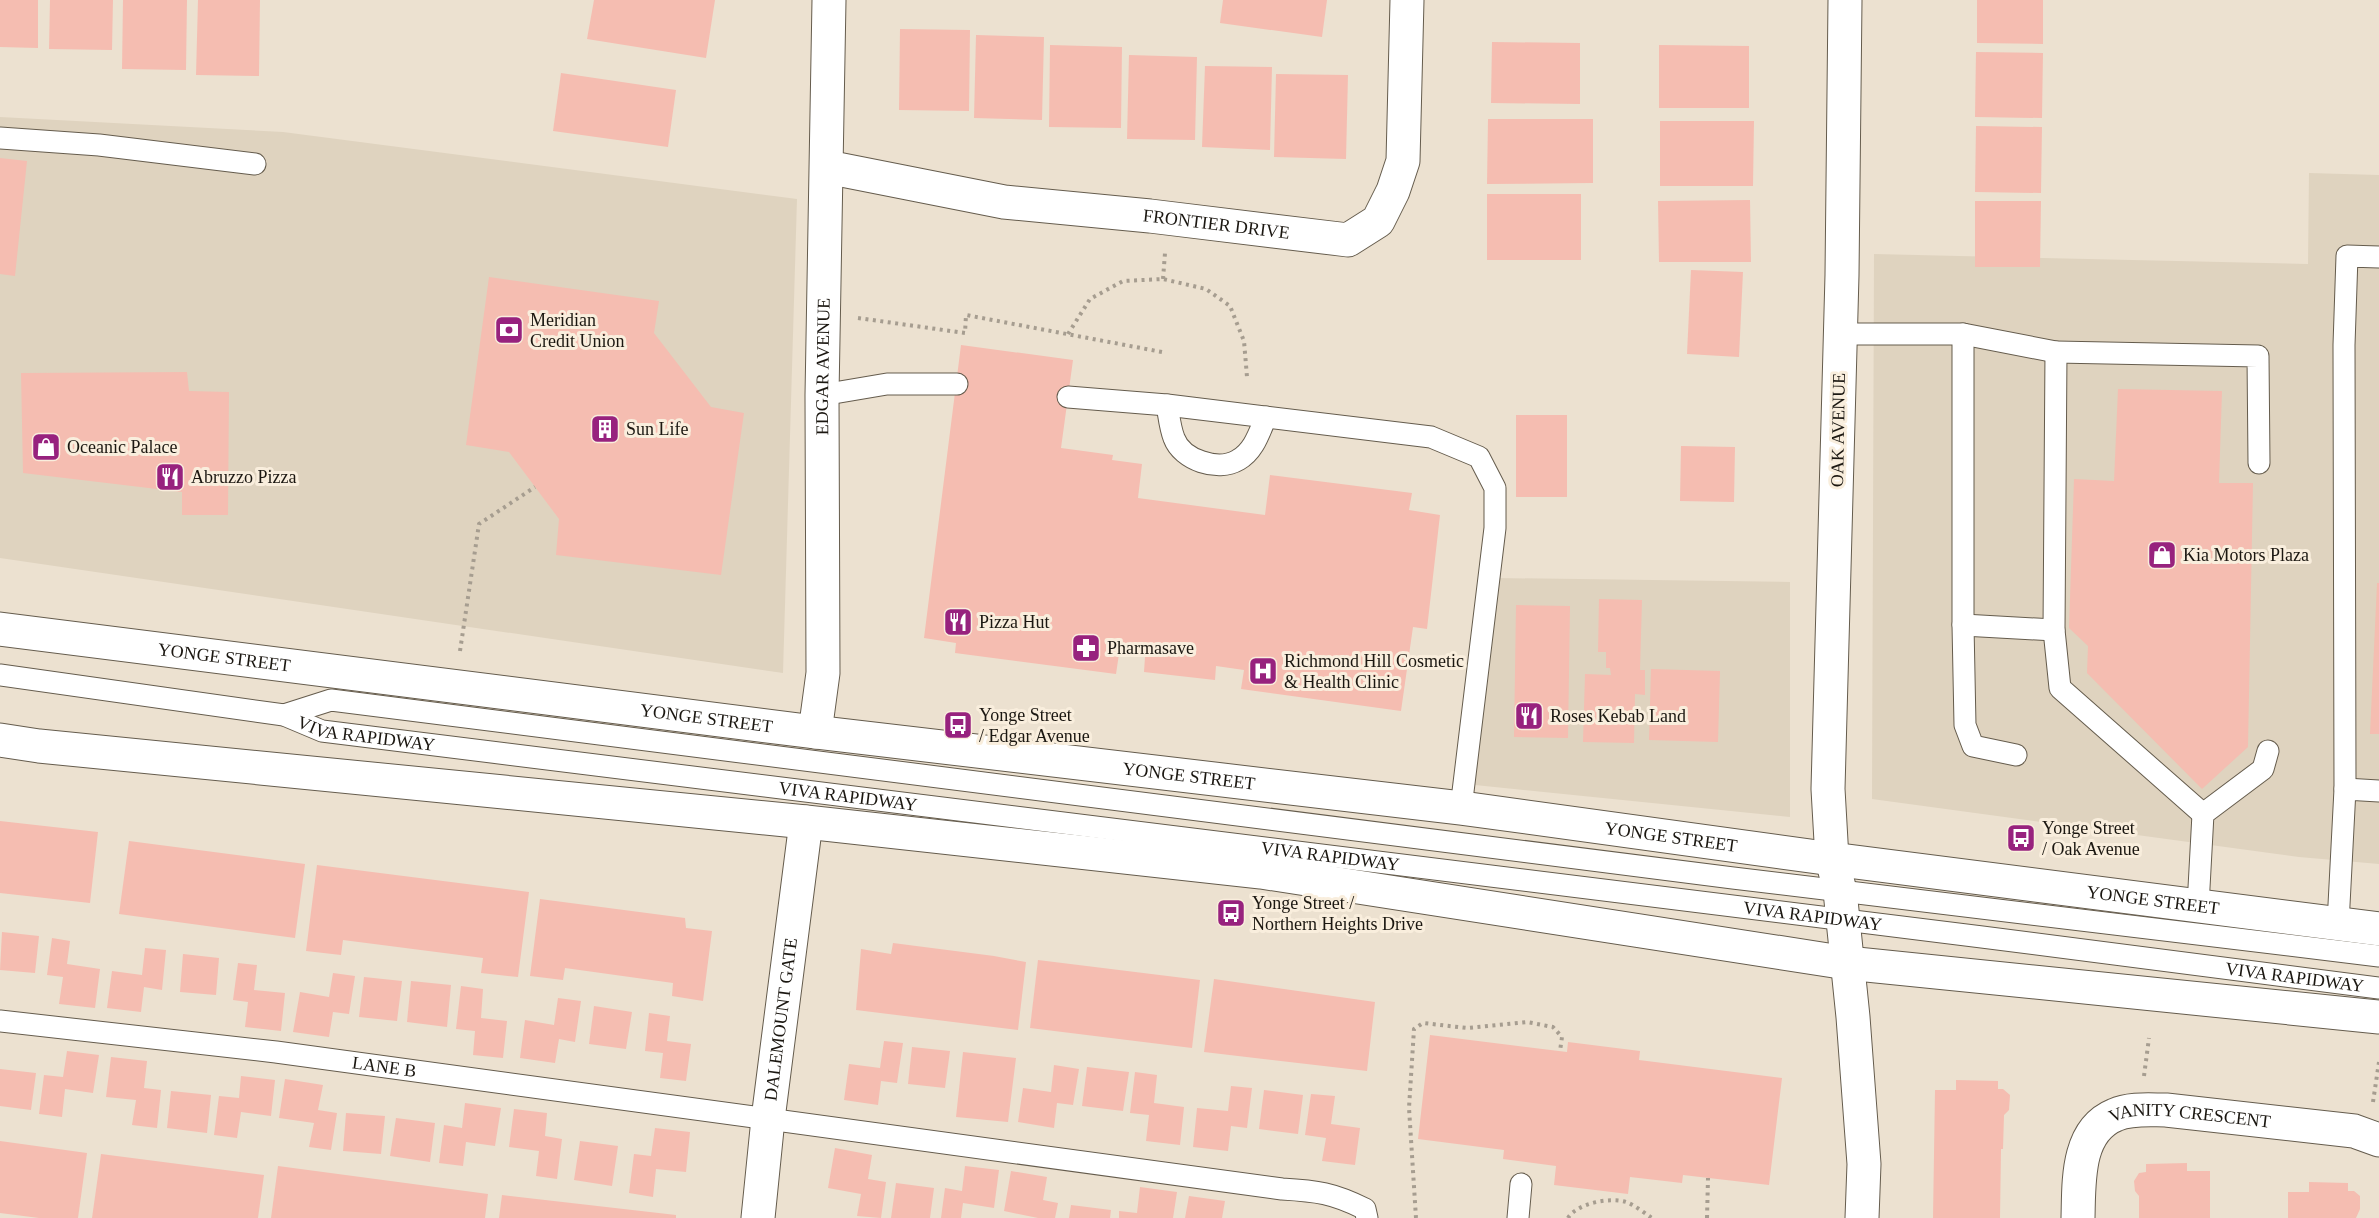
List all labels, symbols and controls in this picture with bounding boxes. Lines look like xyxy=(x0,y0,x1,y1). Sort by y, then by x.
street label: FRONTIER DRIVE xyxy=(1142,205,1291,243)
street label: EDGAR AVENUE xyxy=(812,298,834,435)
place label: Meridian Credit Union xyxy=(530,310,625,351)
bank icon: Meridian Credit Union xyxy=(493,314,525,346)
street label: OAK AVENUE xyxy=(1827,373,1849,487)
building icon: Sun Life xyxy=(589,413,621,445)
place label: Sun Life xyxy=(626,419,689,439)
shop icon: Oceanic Palace xyxy=(30,431,62,463)
place label: Oceanic Palace xyxy=(67,437,177,457)
restaurant icon: Abruzzo Pizza xyxy=(154,461,186,493)
place label: Abruzzo Pizza xyxy=(191,467,296,487)
shop icon: Kia Motors Plaza xyxy=(2146,539,2178,571)
place label: Kia Motors Plaza xyxy=(2183,545,2309,565)
restaurant icon: Pizza Hut xyxy=(942,606,974,638)
place label: Pizza Hut xyxy=(979,612,1049,632)
pharmacy icon: Pharmasave xyxy=(1070,632,1102,664)
place label: Pharmasave xyxy=(1107,638,1194,658)
street label: YONGE STREET xyxy=(157,639,292,676)
place label: Richmond Hill Cosmetic & Health Clinic xyxy=(1284,651,1464,692)
hospital icon: Richmond Hill Cosmetic & Health Clinic xyxy=(1247,655,1279,687)
street label: YONGE STREET xyxy=(639,700,774,737)
restaurant icon: Roses Kebab Land xyxy=(1513,700,1545,732)
place label: Yonge Street / Edgar Avenue xyxy=(979,705,1090,746)
place label: Roses Kebab Land xyxy=(1550,706,1686,726)
bus stop icon: Yonge Street / Edgar Avenue xyxy=(942,709,974,741)
street label: VIVA RAPIDWAY xyxy=(294,712,436,755)
street label: YONGE STREET xyxy=(1121,758,1256,794)
street label: VIVA RAPIDWAY xyxy=(777,778,918,815)
street label: YONGE STREET xyxy=(1604,818,1739,856)
place label: Yonge Street / Oak Avenue xyxy=(2042,818,2140,859)
bus stop icon: Yonge Street / Oak Avenue xyxy=(2005,822,2037,854)
street label: VIVA RAPIDWAY xyxy=(1260,838,1401,875)
street label: YONGE STREET xyxy=(2085,882,2220,918)
place label: Yonge Street / Northern Heights Drive xyxy=(1252,893,1423,934)
bus stop icon: Yonge Street / Northern Heights Drive xyxy=(1215,897,1247,929)
street label: VIVA RAPIDWAY xyxy=(1742,897,1883,934)
street label: DALEMOUNT GATE xyxy=(760,937,801,1102)
street label: VIVA RAPIDWAY xyxy=(2224,958,2365,996)
street label: LANE B xyxy=(351,1052,418,1081)
street label: VANITY CRESCENT xyxy=(2106,1100,2272,1132)

